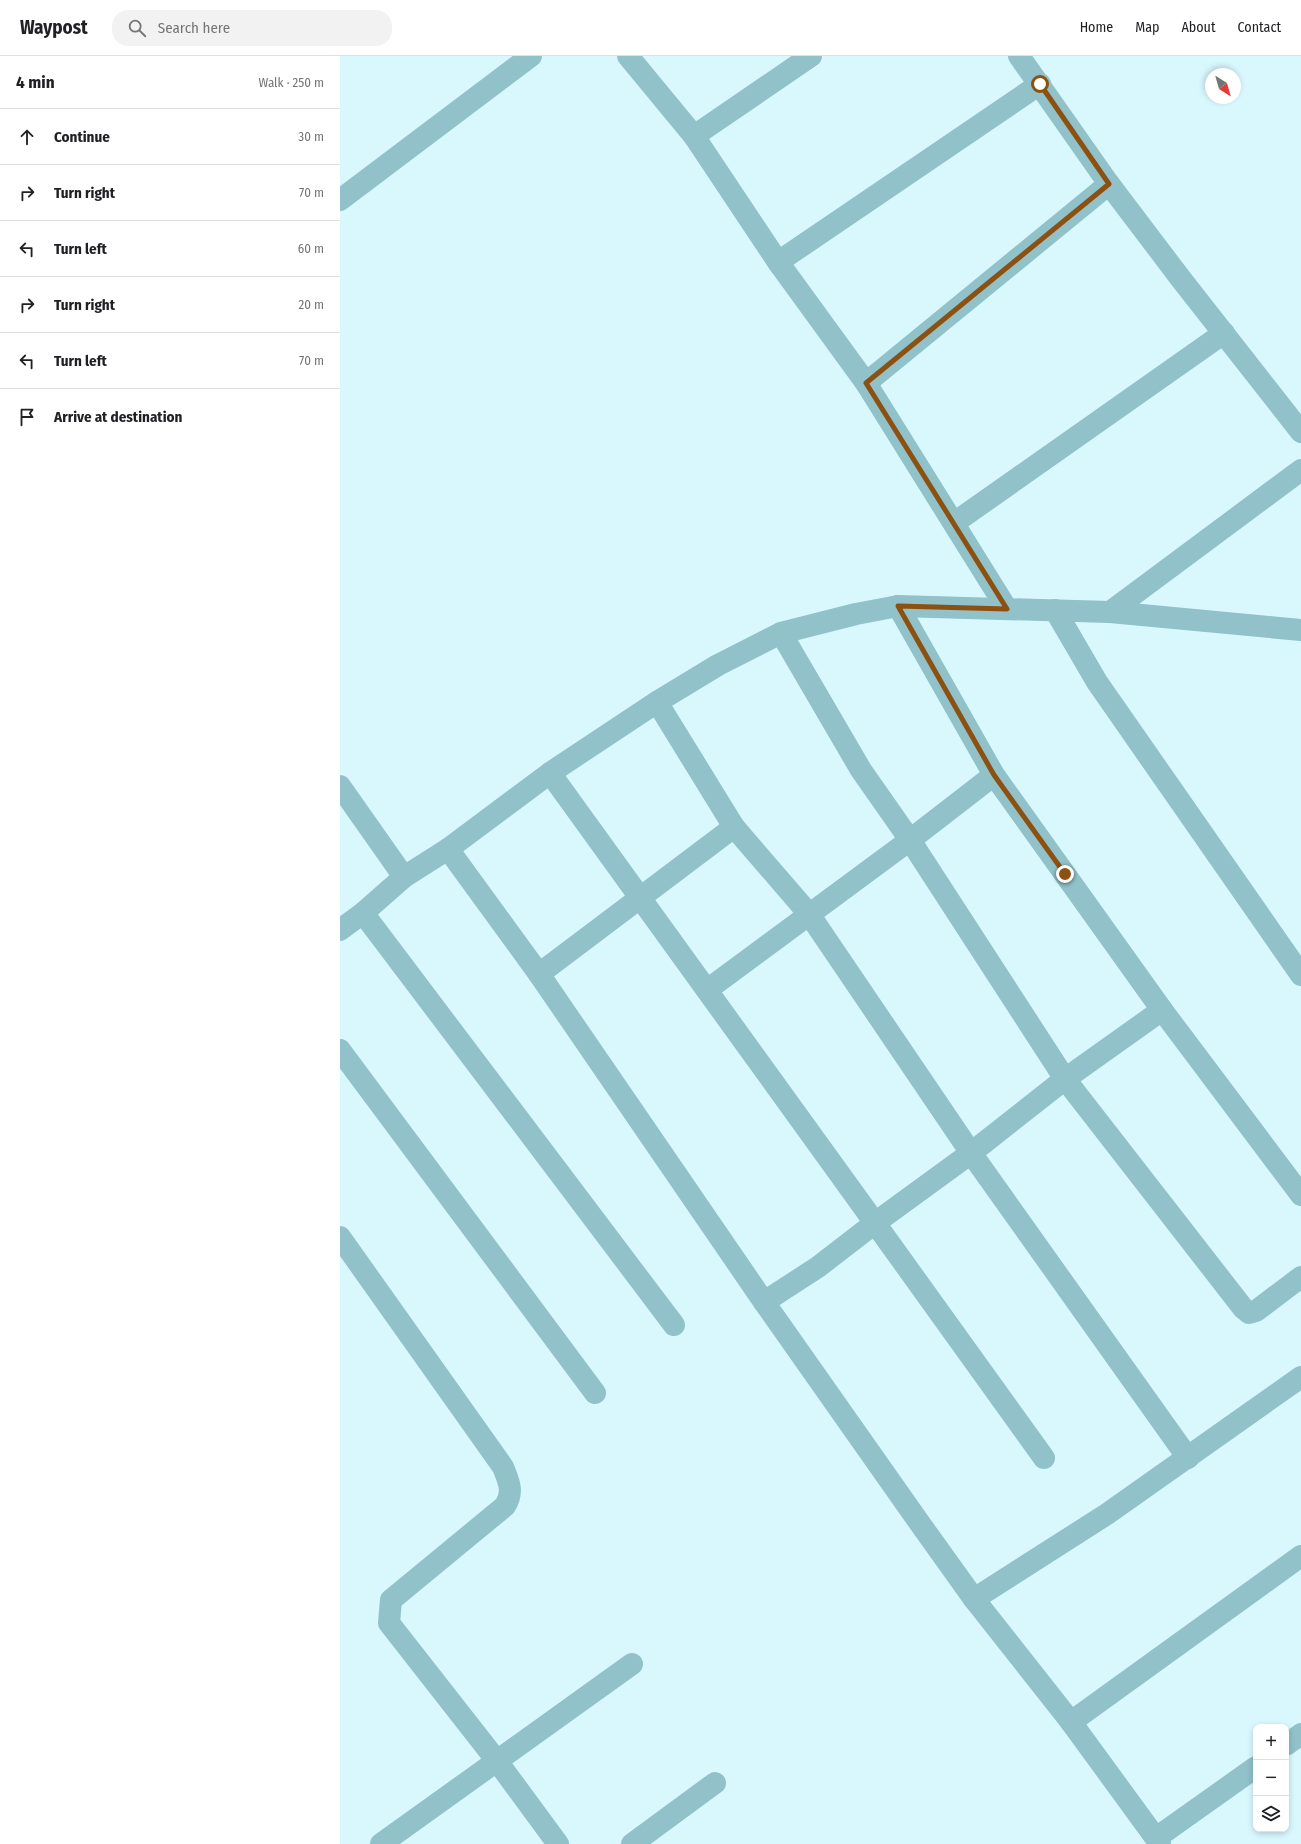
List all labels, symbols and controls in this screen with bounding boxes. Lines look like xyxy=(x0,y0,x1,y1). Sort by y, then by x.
search box xyxy=(112,10,392,46)
text: Waypost xyxy=(20,16,88,39)
icon: search xyxy=(126,17,148,39)
text: Search here xyxy=(158,19,230,37)
text: Home xyxy=(1080,19,1113,36)
text: Map xyxy=(1135,19,1159,36)
text: About xyxy=(1181,19,1216,36)
text: Contact xyxy=(1238,19,1281,36)
north arrow xyxy=(1205,68,1241,104)
text: 4 min xyxy=(16,72,55,93)
text: Walk · 250 m xyxy=(259,75,324,90)
route start xyxy=(1031,75,1049,93)
icon: ahead xyxy=(16,126,38,148)
text: Continue xyxy=(54,128,110,146)
text: 30 m xyxy=(298,129,324,144)
icon: right xyxy=(16,182,38,204)
text: Turn right xyxy=(54,184,115,202)
text: 70 m xyxy=(299,185,324,200)
icon: left xyxy=(16,238,38,260)
text: Turn left xyxy=(54,240,107,258)
text: 60 m xyxy=(298,241,324,256)
icon: right xyxy=(16,294,38,316)
text: Turn right xyxy=(54,296,115,314)
text: 20 m xyxy=(298,297,324,312)
icon: left xyxy=(16,350,38,372)
text: Turn left xyxy=(54,352,107,370)
text: 70 m xyxy=(299,353,324,368)
icon: arrive xyxy=(16,406,38,428)
text: Arrive at destination xyxy=(54,408,182,426)
route end xyxy=(1056,865,1074,883)
map controls xyxy=(1253,1724,1289,1832)
button: + xyxy=(1253,1724,1289,1760)
button: − xyxy=(1253,1760,1289,1796)
button: layers xyxy=(1253,1796,1289,1832)

